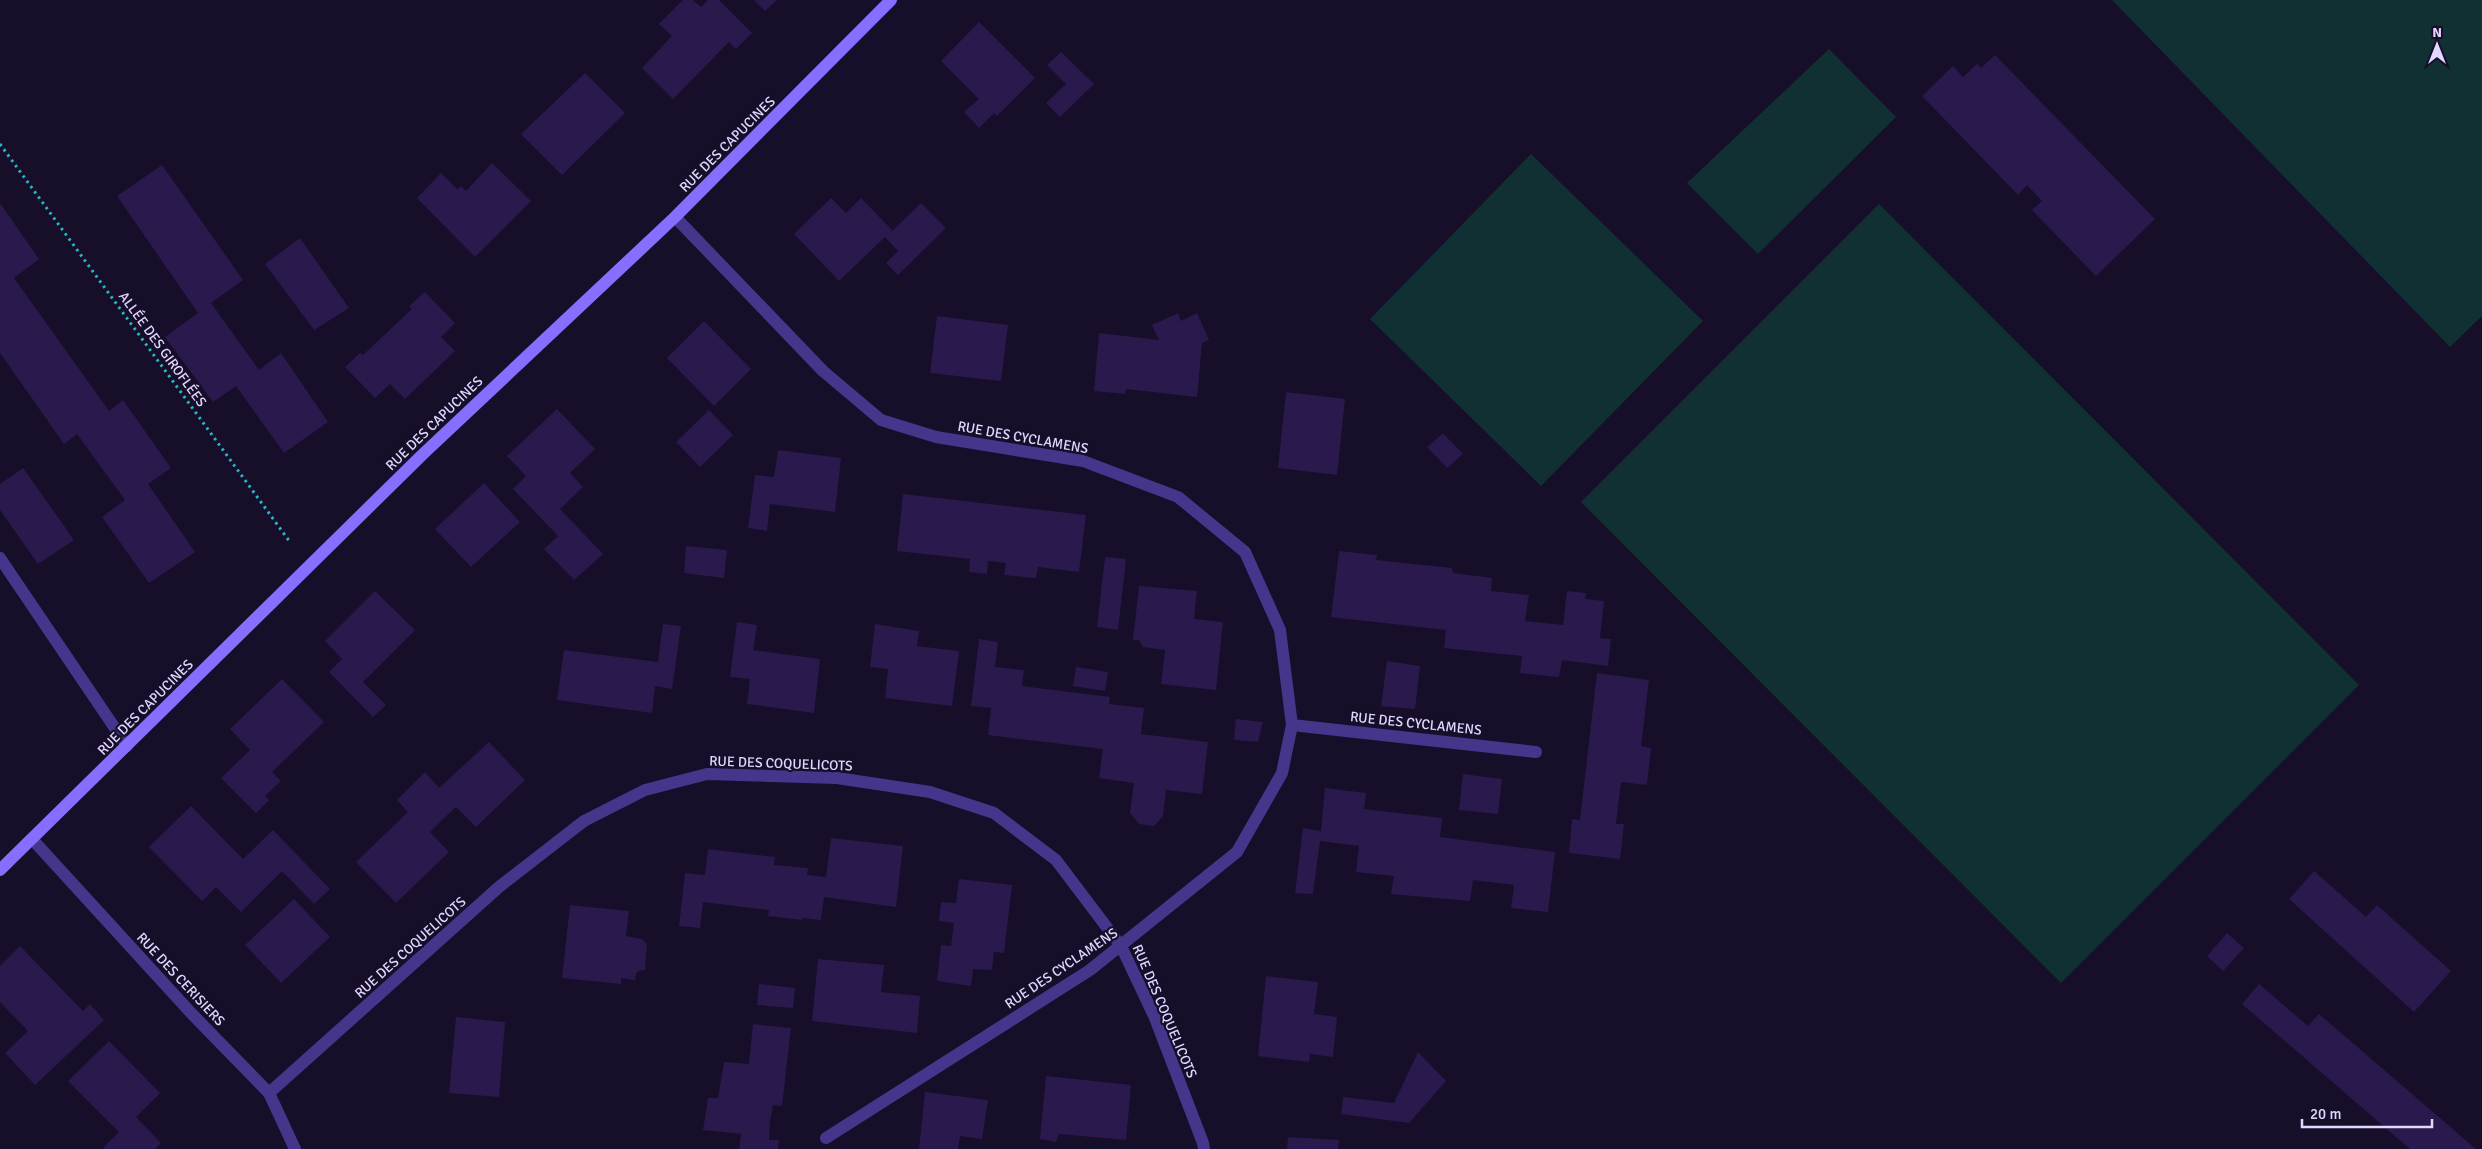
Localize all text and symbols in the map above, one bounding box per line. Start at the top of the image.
north arrow [2412,20,2462,70]
text: N [2432,24,2442,41]
street label: RUE DES CAPUCINES [676,93,779,196]
street label: ALLÉE DES GIROFLÉES [115,288,210,410]
street label: RUE DES CAPUCINES [382,372,487,474]
street label: RUE DES CYCLAMENS [956,418,1090,457]
street label: RUE DES CAPUCINES [94,656,197,759]
street label: RUE DES CYCLAMENS [1349,708,1483,739]
street label: RUE DES COQUELICOTS [709,753,853,775]
street label: RUE DES COQUELICOTS [351,893,470,1002]
street label: RUE DES CYCLAMENS [1002,924,1121,1012]
street label: RUE DES CERISIERS [133,929,228,1030]
street label: RUE DES COQUELICOTS [1129,942,1200,1081]
scale bar [2302,1096,2432,1128]
text: 20 m [2310,1105,2341,1123]

